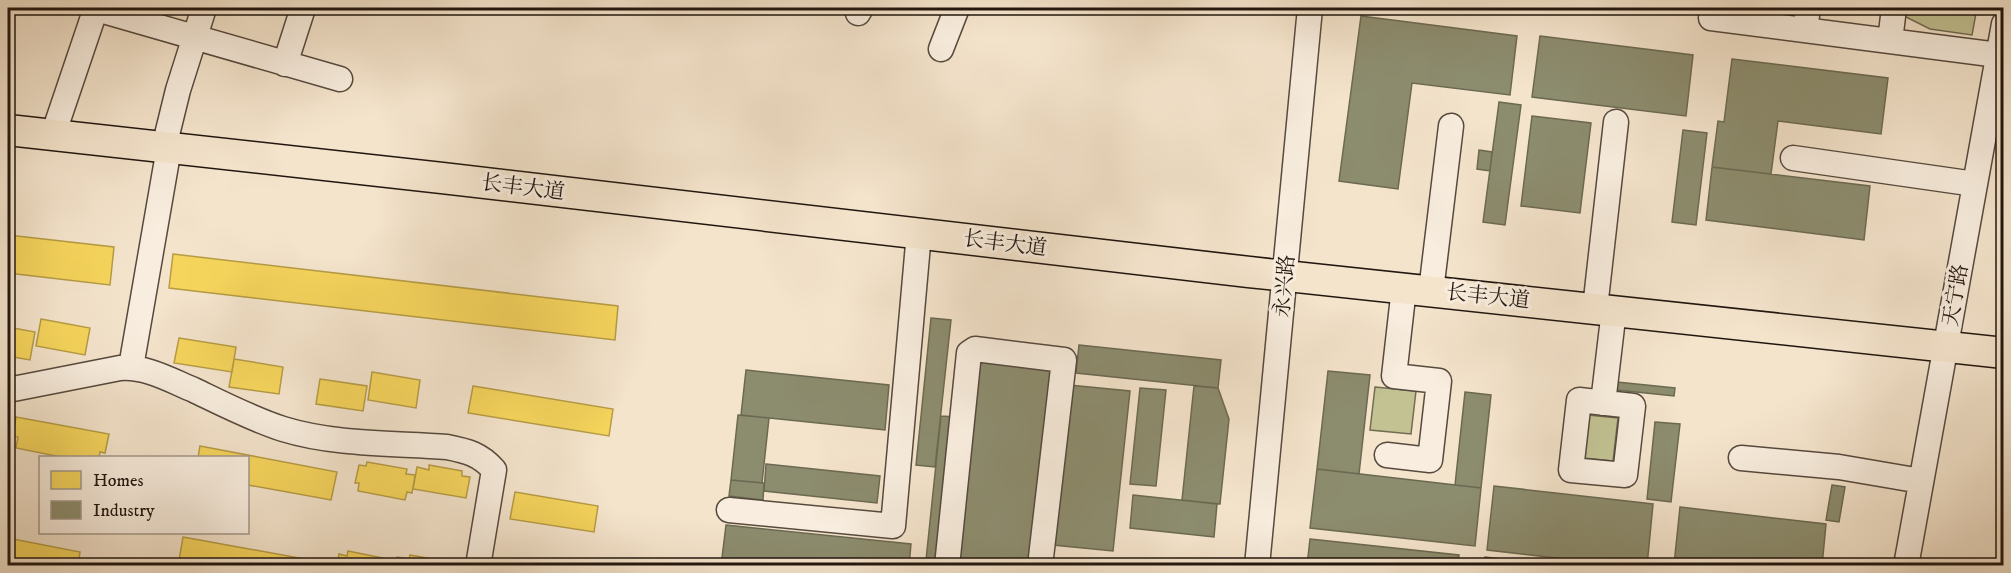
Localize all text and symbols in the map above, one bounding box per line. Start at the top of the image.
street label: 长丰大道 [480,170,566,206]
street label: 长丰大道 [962,226,1048,262]
street label: 永兴路 [1269,254,1301,319]
street label: 天宁路 [1938,262,1974,328]
street label: 长丰大道 [1445,280,1531,314]
legend [39,456,249,534]
text: Homes [93,470,144,492]
text: Industry [93,500,155,522]

